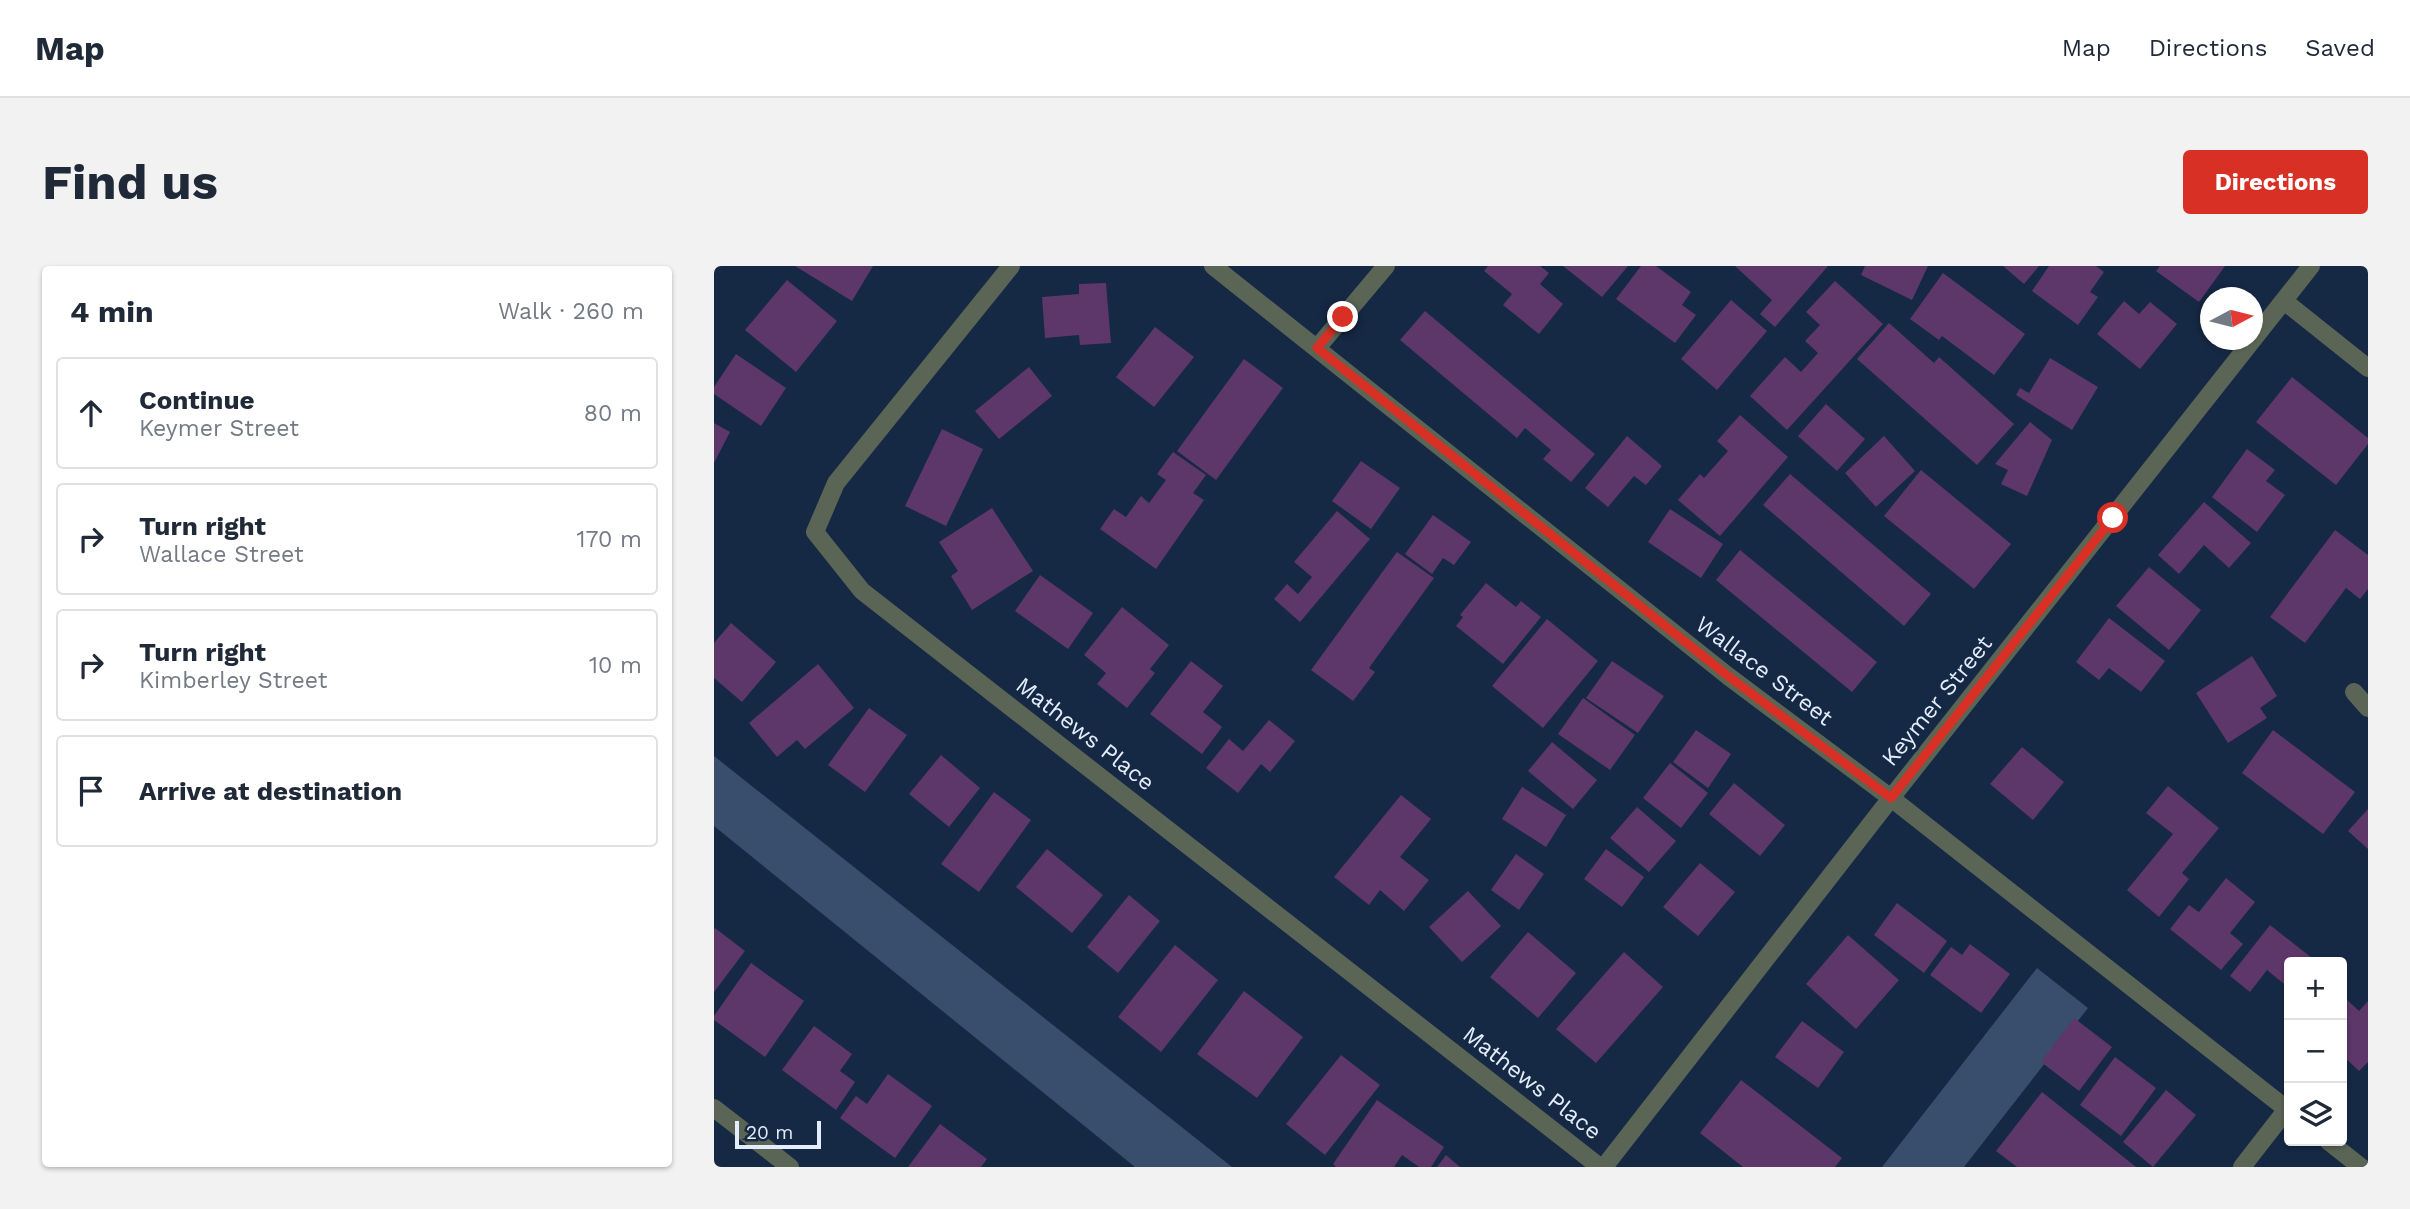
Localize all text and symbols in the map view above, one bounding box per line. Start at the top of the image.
text: Map [35,29,105,68]
text: Map [2062,34,2111,62]
text: Directions [2149,34,2267,62]
text: Saved [2305,34,2375,62]
button: Directions [2183,150,2368,214]
text: Find us [42,153,218,211]
north arrow [2200,287,2263,350]
text: 4 min [70,294,154,329]
text: Walk · 260 m [498,298,644,325]
route end [1327,301,1358,332]
text: Continue [139,385,255,415]
icon: ahead [72,394,110,432]
text: 80 m [584,400,642,427]
text: Keymer Street [139,415,299,442]
route start [2097,502,2128,533]
text: Turn right [139,511,266,541]
icon: right [72,520,110,558]
text: 170 m [577,526,642,553]
text: Wallace Street [139,541,304,568]
street label: Wallace Street [1690,611,1838,732]
street label: Keymer Street [1876,630,1998,772]
text: Turn right [139,637,266,667]
icon: right [72,646,110,684]
text: 10 m [589,652,642,679]
text: Kimberley Street [139,667,327,694]
street label: Mathews Place [1010,672,1160,796]
icon: arrive [72,772,110,810]
text: Arrive at destination [139,776,402,806]
map controls [2284,957,2347,1146]
button: + [2284,957,2347,1020]
button: − [2284,1020,2347,1083]
street label: Mathews Place [1457,1021,1607,1145]
button: layers [2284,1083,2347,1146]
scale bar [735,1118,821,1150]
text: 20 m [746,1121,793,1144]

